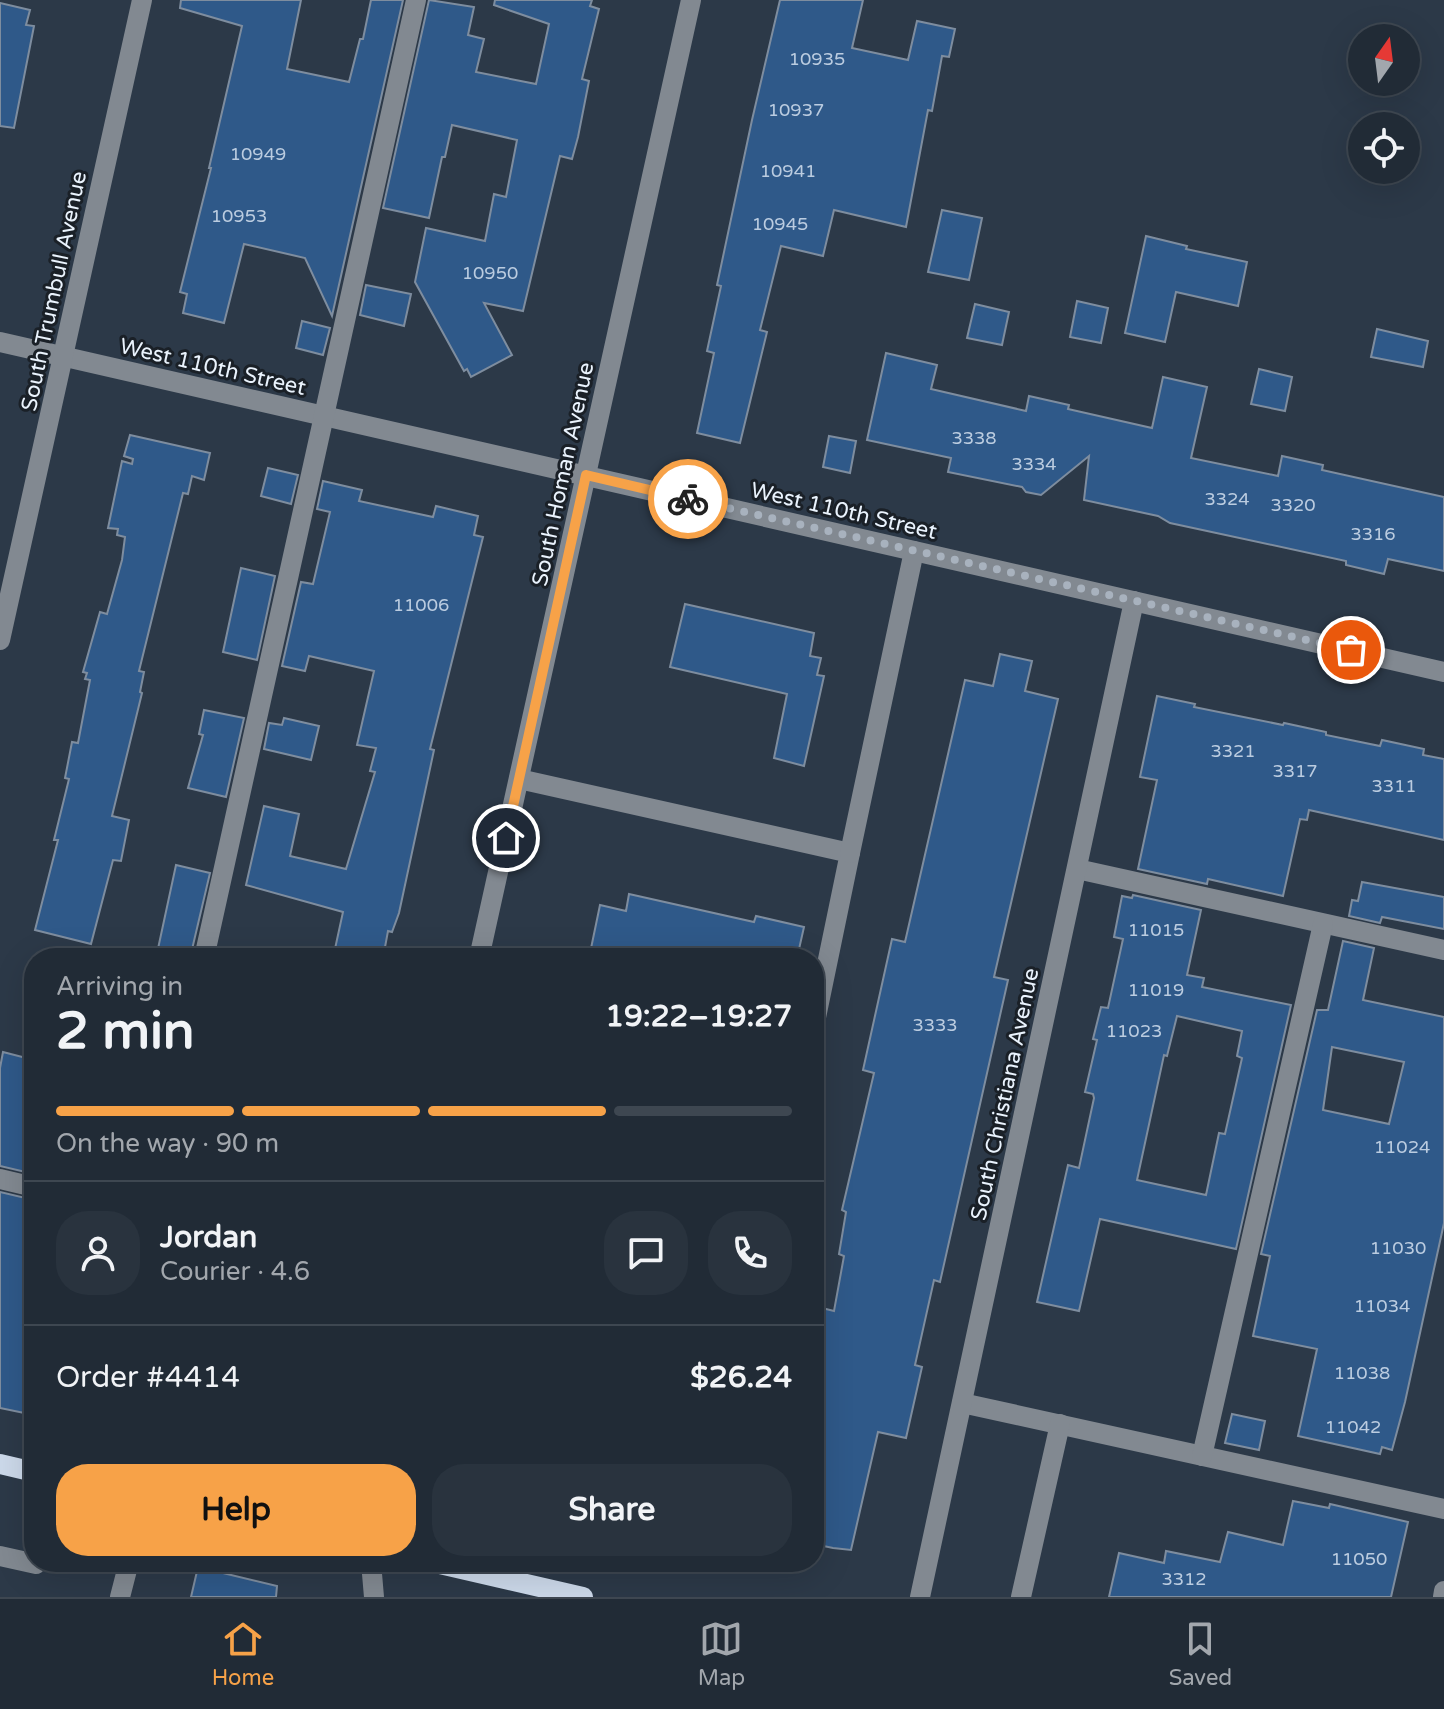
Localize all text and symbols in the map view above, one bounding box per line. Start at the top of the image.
north arrow [1348,24,1420,96]
map controls [1348,24,1420,184]
house number: 10935 [789,48,845,70]
house number: 10937 [768,99,824,121]
button: locate [1348,112,1420,184]
house number: 10949 [230,143,286,165]
house number: 10941 [760,160,816,182]
street label: South Trumbull Avenue [16,169,92,414]
house number: 10953 [211,205,267,227]
house number: 10945 [752,213,808,235]
house number: 10950 [462,262,518,284]
street label: West 110th Street [117,333,308,401]
street label: South Homan Avenue [527,360,599,588]
house number: 3338 [951,427,997,449]
house number: 3334 [1011,453,1057,475]
courier [648,459,728,539]
icon: bike [666,477,710,521]
street label: West 110th Street [748,477,939,545]
house number: 3324 [1204,488,1250,510]
house number: 3320 [1270,494,1316,516]
house number: 3316 [1350,523,1396,545]
house number: 11006 [393,594,449,616]
pin [1317,616,1385,684]
icon: bag [1329,628,1373,672]
house number: 3321 [1210,740,1256,762]
house number: 3317 [1272,760,1318,782]
house number: 3311 [1371,775,1417,797]
pin [472,804,540,872]
icon: home [484,816,528,860]
house number: 11015 [1128,919,1184,941]
street label: South Christiana Avenue [966,966,1044,1223]
text: Arriving in [56,971,183,1002]
house number: 11019 [1128,979,1184,1001]
text: 19:22–19:27 [605,998,792,1035]
text: 2 min [56,1000,195,1063]
house number: 3333 [912,1014,958,1036]
house number: 11023 [1106,1020,1162,1042]
text: On the way · 90 m [56,1128,279,1159]
house number: 11024 [1374,1136,1430,1158]
button: person [56,1211,140,1295]
button: chat [604,1211,688,1295]
button: phone [708,1211,792,1295]
text: Jordan [160,1219,257,1256]
house number: 11030 [1370,1237,1426,1259]
text: Courier · 4.6 [160,1256,310,1287]
house number: 11034 [1354,1295,1410,1317]
text: Order #4414 [56,1359,240,1396]
text: $26.24 [690,1359,792,1396]
house number: 11038 [1334,1362,1390,1384]
house number: 11042 [1325,1416,1381,1438]
button: Help [56,1464,416,1556]
button: Share [432,1464,792,1556]
house number: 11050 [1331,1548,1387,1570]
house number: 3312 [1161,1568,1207,1590]
tab: Home [212,1617,274,1691]
tab: Map [698,1617,745,1691]
tab: Saved [1169,1617,1232,1691]

